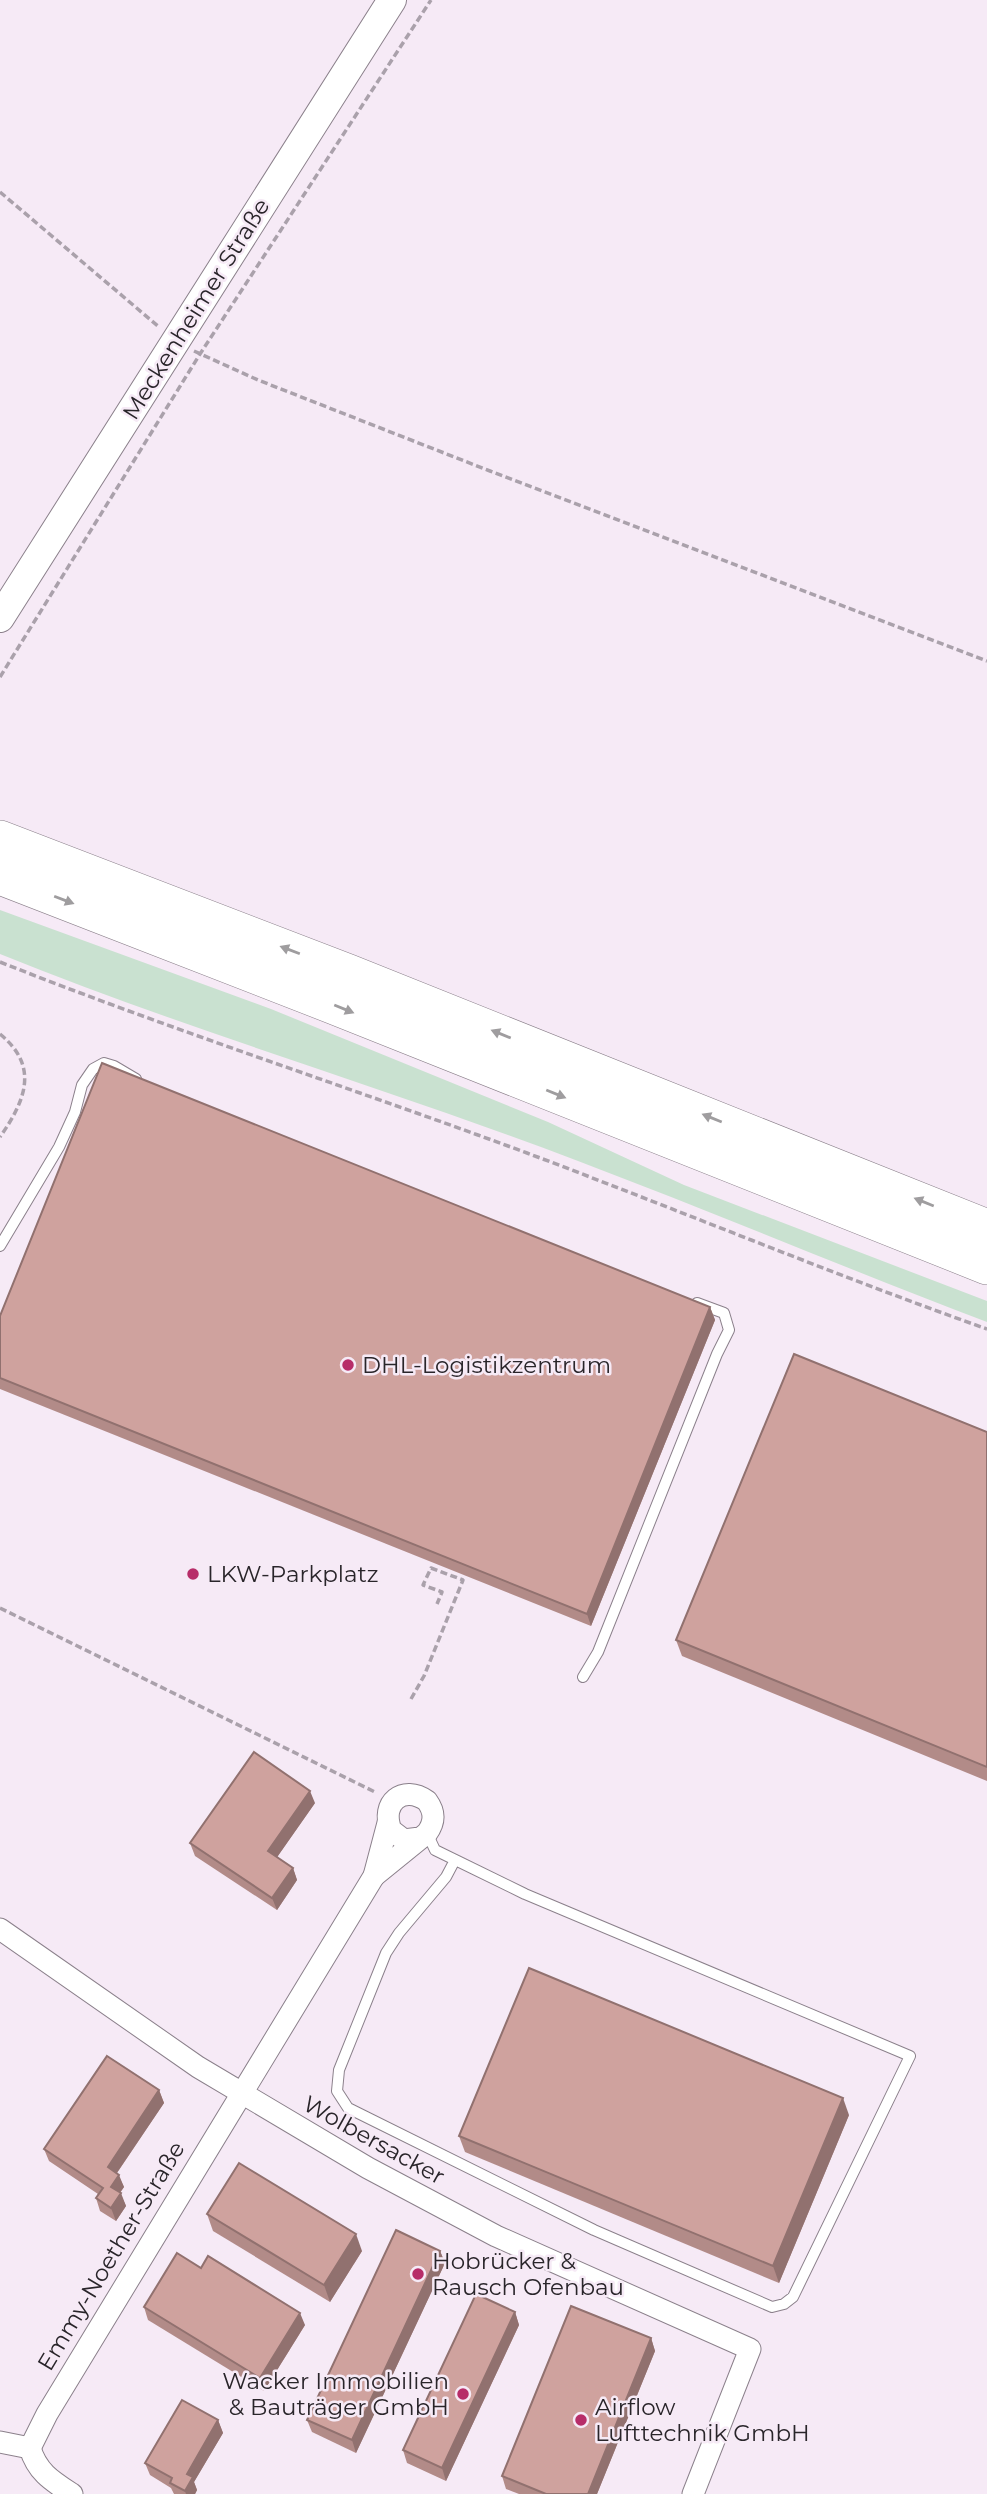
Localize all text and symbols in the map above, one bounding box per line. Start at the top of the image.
street label: Meckenheimer Straße [117,193,275,425]
one-way arrow [53,895,74,906]
one-way arrow [279,944,300,955]
one-way arrow [334,1004,355,1015]
one-way arrow [490,1028,511,1039]
one-way arrow [545,1088,566,1099]
one-way arrow [702,1113,723,1124]
one-way arrow [913,1197,934,1208]
place label: DHL-Logistikzentrum [362,1351,611,1379]
marker: DHL-Logistikzentrum [340,1357,356,1373]
place label: LKW-Parkplatz [207,1560,379,1588]
marker: LKW-Parkplatz [185,1566,201,1582]
street label: Wolbersacker [298,2090,450,2190]
street label: Emmy-Noether-Straße [31,2136,191,2376]
place label: Hobrücker & Rausch Ofenbau [432,2247,624,2301]
marker: Hobrücker & Rausch Ofenbau [410,2266,426,2282]
place label: Wacker Immobilien & Bauträger GmbH [222,2367,449,2421]
marker: Wacker Immobilien & Bauträger GmbH [455,2386,471,2402]
place label: Airflow Lufttechnik GmbH [595,2393,810,2447]
marker: Airflow Lufttechnik GmbH [573,2412,589,2428]

